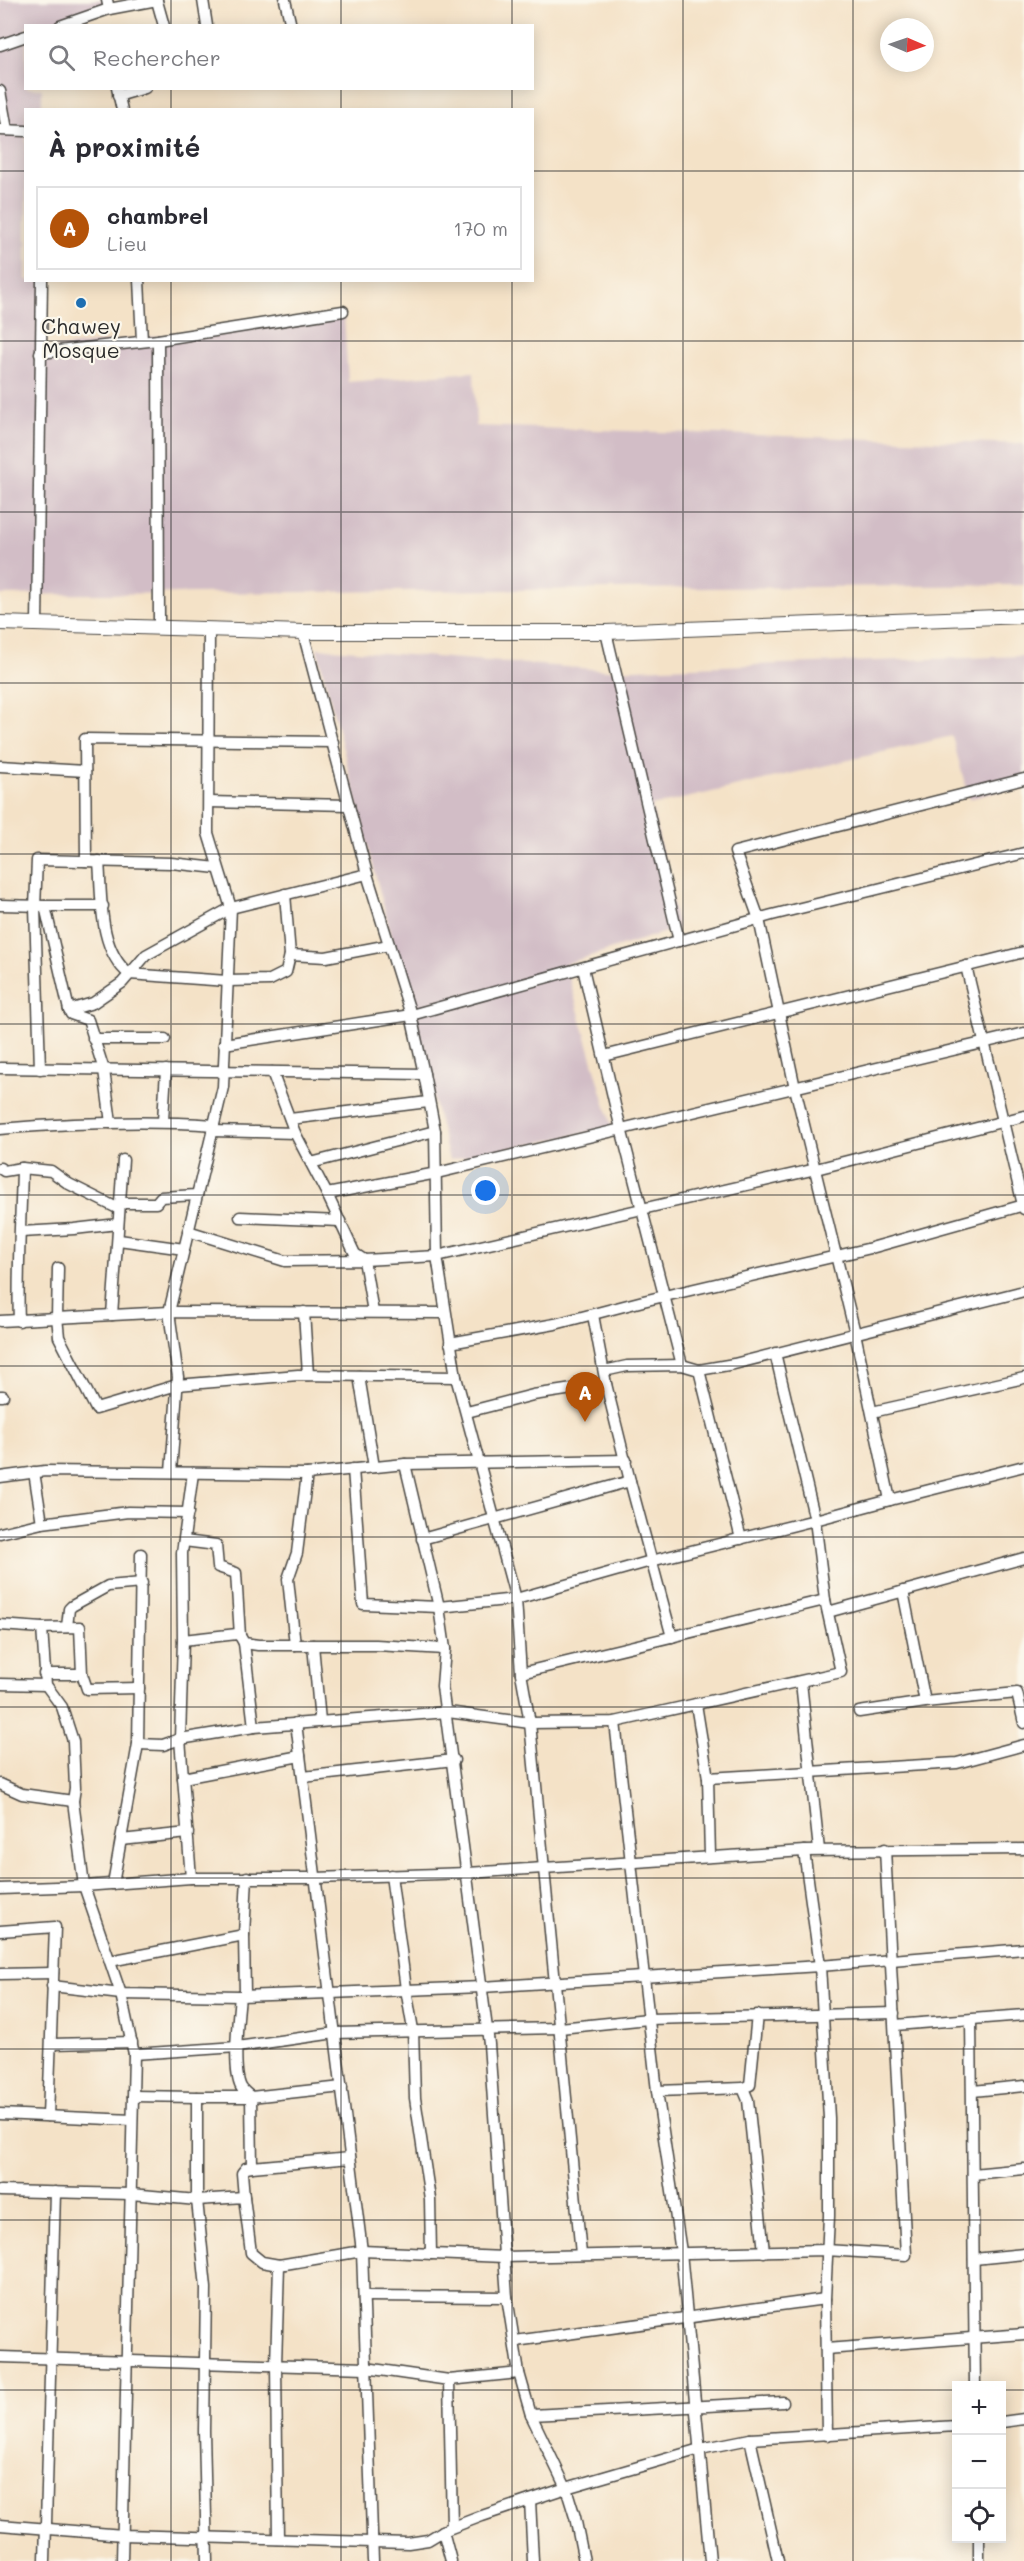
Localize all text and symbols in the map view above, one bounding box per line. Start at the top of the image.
north arrow [880,18,934,72]
search box [24,24,534,90]
icon: search [45,41,78,74]
text: Rechercher [93,43,221,72]
text: À proximité [48,130,200,164]
text: chambrel [107,201,208,230]
text: A [63,215,76,241]
text: 170 m [453,215,508,241]
text: Lieu [107,230,147,256]
marker: Chawey Mosque [74,296,88,310]
place label: Chawey Mosque [41,312,121,363]
your location [471,1176,500,1205]
pin: A [566,1372,604,1422]
map controls [952,2381,1006,2543]
button: + [952,2381,1006,2435]
button: − [952,2435,1006,2489]
button: locate [952,2489,1006,2543]

